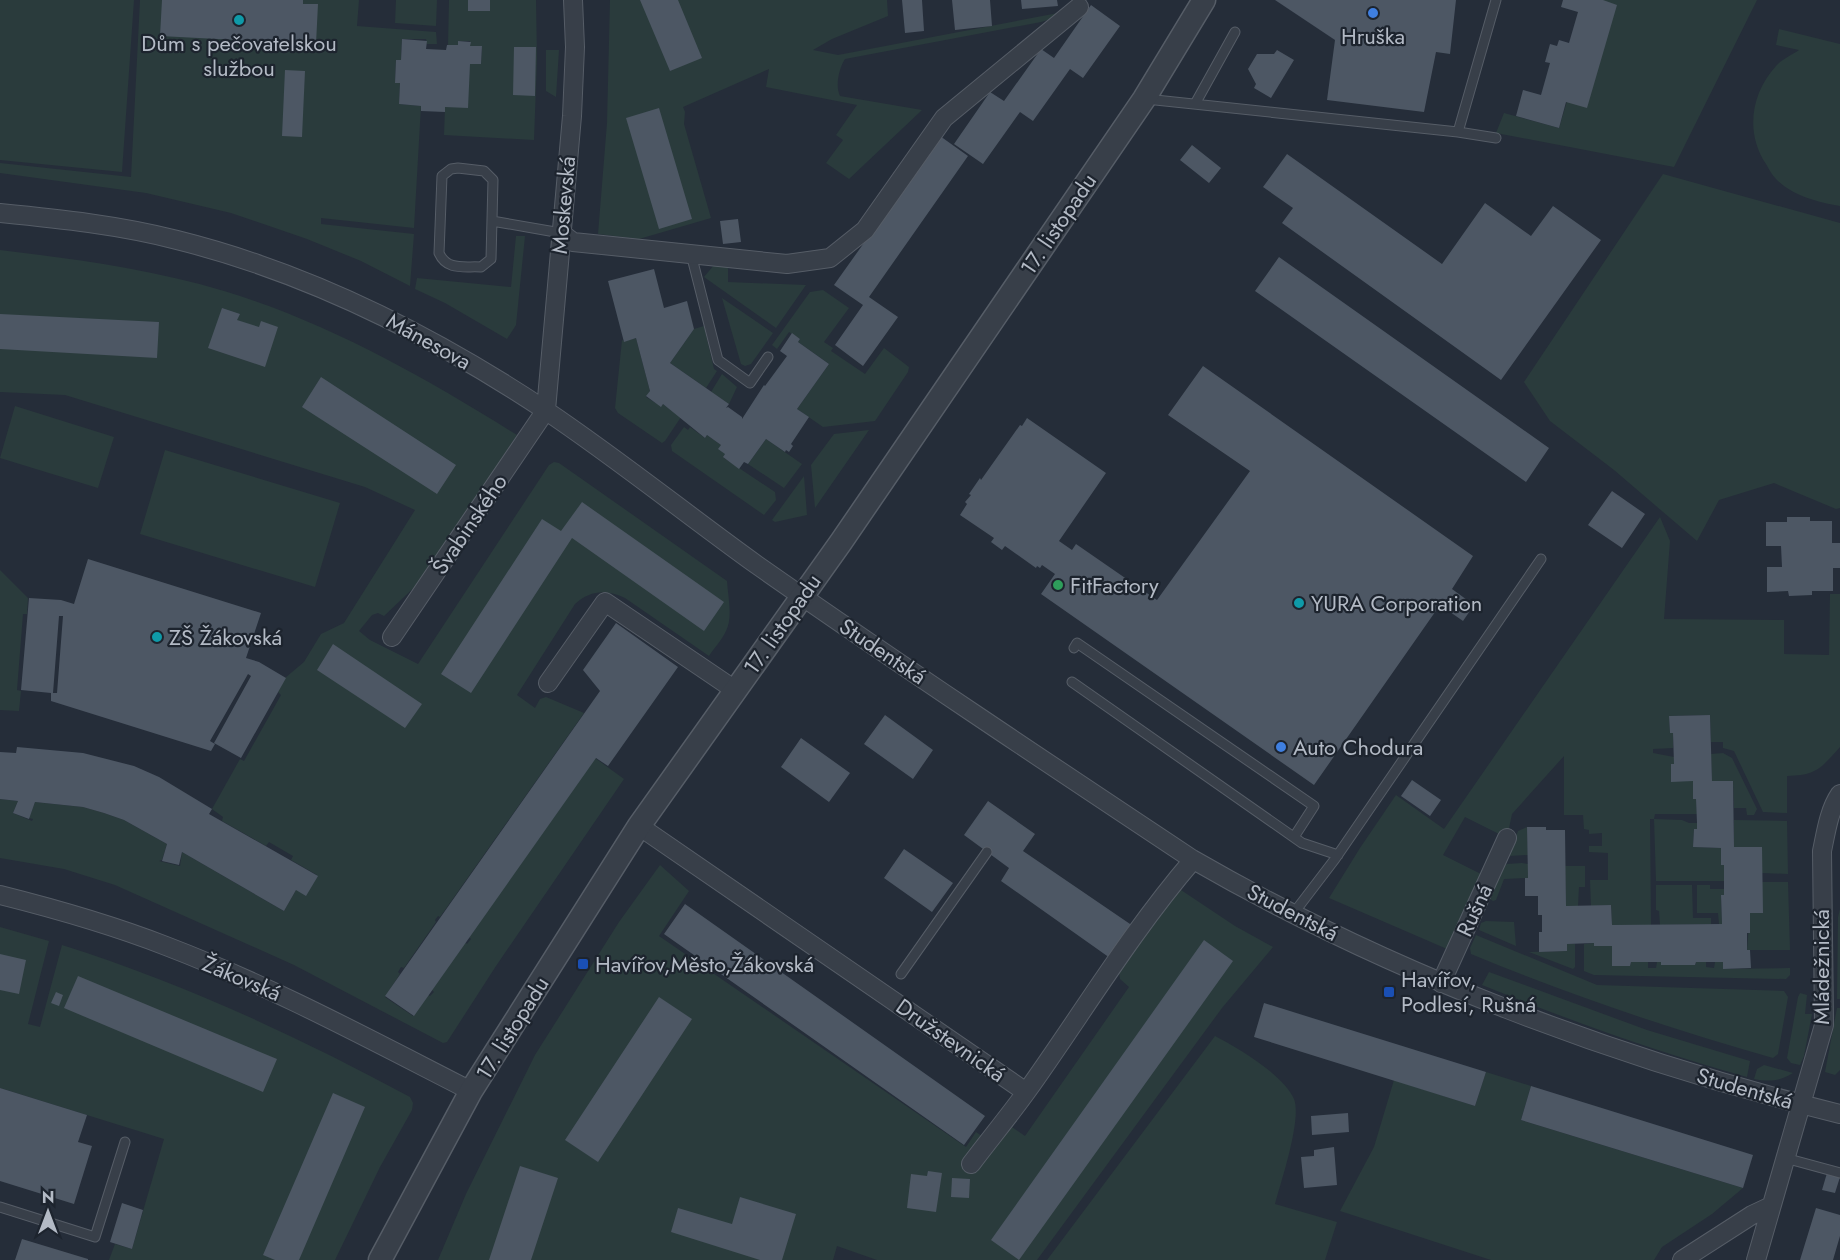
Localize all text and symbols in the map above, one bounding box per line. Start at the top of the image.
marker: Hruška [1366,6,1380,20]
marker: Dům s pečovatelskou službou [232,13,246,27]
place label: Hruška [1341,20,1405,52]
place label: Dům s pečovatelskou službou [141,27,337,84]
street label: Moskevská [543,155,583,255]
street label: 17. listopadu [1012,167,1104,281]
street label: Mánesova [381,305,477,377]
street label: Švabinského [424,467,514,581]
street label: 17. listopadu [735,567,829,681]
place label: FitFactory [1070,569,1159,601]
marker: FitFactory [1051,578,1065,592]
place label: YURA Corporation [1311,587,1482,619]
marker: YURA Corporation [1292,596,1306,610]
street label: Studentská [833,610,933,692]
place label: ZŠ Žákovská [169,621,282,653]
marker: ZŠ Žákovská [150,630,164,644]
place label: Auto Chodura [1293,731,1423,763]
marker: Auto Chodura [1274,740,1288,754]
street label: Studentská [1242,875,1344,949]
street label: Rušná [1448,878,1500,942]
street label: Mládežnická [1805,909,1837,1025]
street label: Žákovská [198,947,286,1009]
place label: Havířov,Město,Žákovská [595,948,814,980]
marker: Havířov,Město,Žákovská [576,957,590,971]
place label: Havířov, Podlesí, Rušná [1401,963,1536,1020]
street label: 17. listopadu [468,970,556,1086]
marker: Havířov, Podlesí, Rušná [1382,985,1396,999]
street label: Družstevnická [890,990,1012,1090]
street label: Studentská [1693,1059,1797,1117]
north arrow [18,1182,78,1242]
text: N [42,1186,54,1209]

